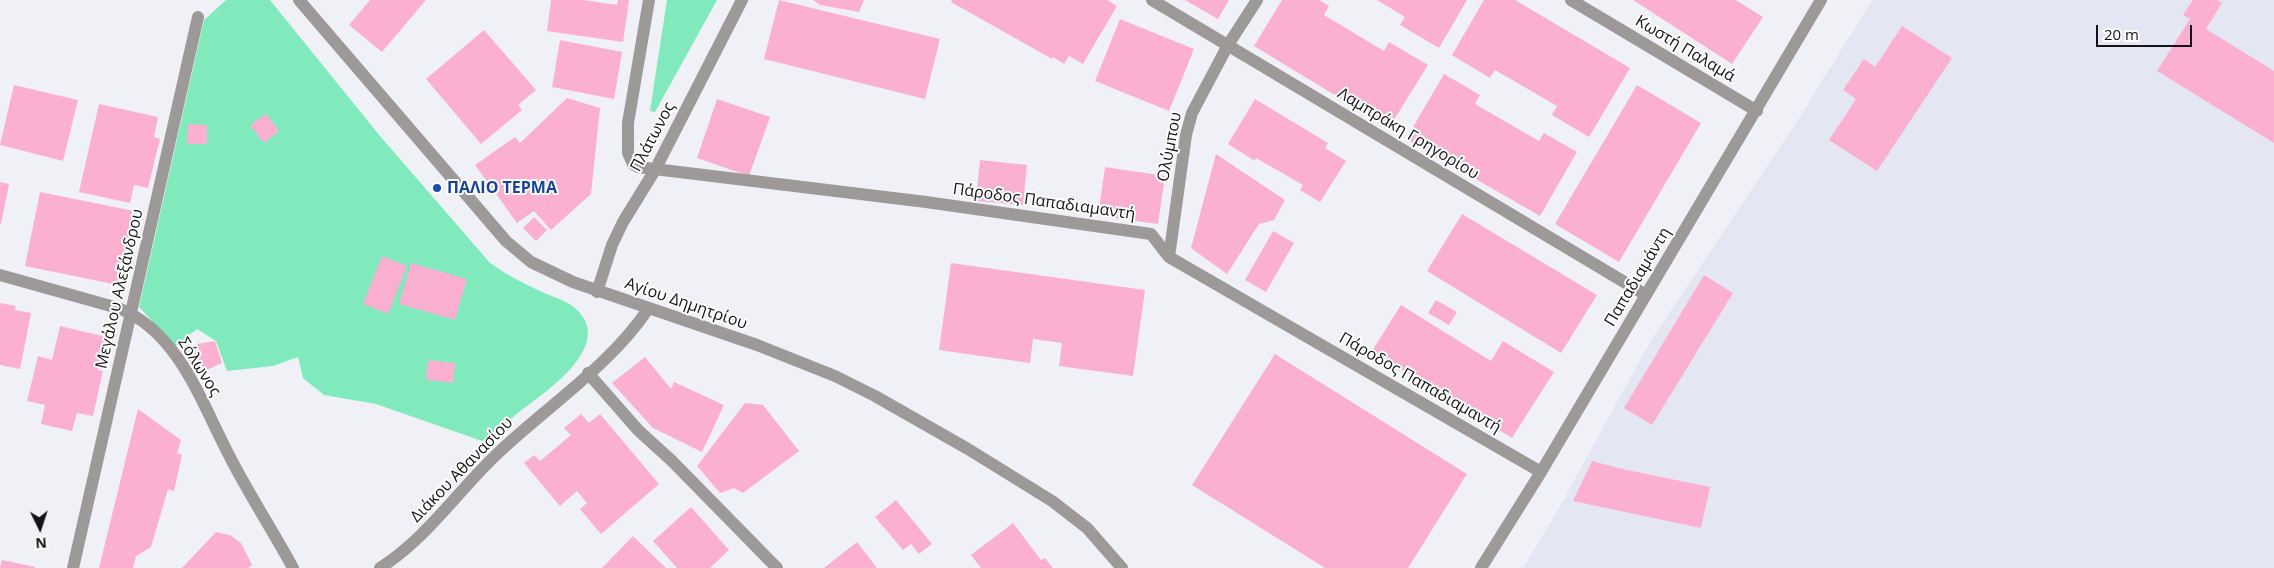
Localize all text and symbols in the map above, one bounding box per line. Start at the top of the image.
street label: Κωστή Παλαμά [1632,12,1738,86]
scale bar [2099,15,2195,47]
text: 20 m [2104,24,2139,44]
street label: Λαμπράκη Γρηγορίου [1334,84,1482,184]
street label: Πλάτωνος [627,99,679,175]
street label: Ολύμπου [1154,111,1186,183]
place label: ΠΑΛΙΟ ΤΕΡΜΑ [447,178,557,198]
street label: Πάροδος Παπαδιαμαντή [952,180,1136,224]
marker: ΠΑΛΙΟ ΤΕΡΜΑ [431,182,443,194]
street label: Μεγάλου Αλεξάνδρου [92,207,148,371]
street label: Παπαδιαμάντη [1601,224,1675,330]
street label: Αγίου Δημητρίου [622,274,750,334]
street label: Πάροδος Παπαδιαμαντή [1336,329,1504,437]
street label: Σόλωνος [173,334,225,400]
street label: Διάκου Αθανασίου [407,413,517,527]
north arrow [15,503,65,553]
text: N [35,534,47,553]

